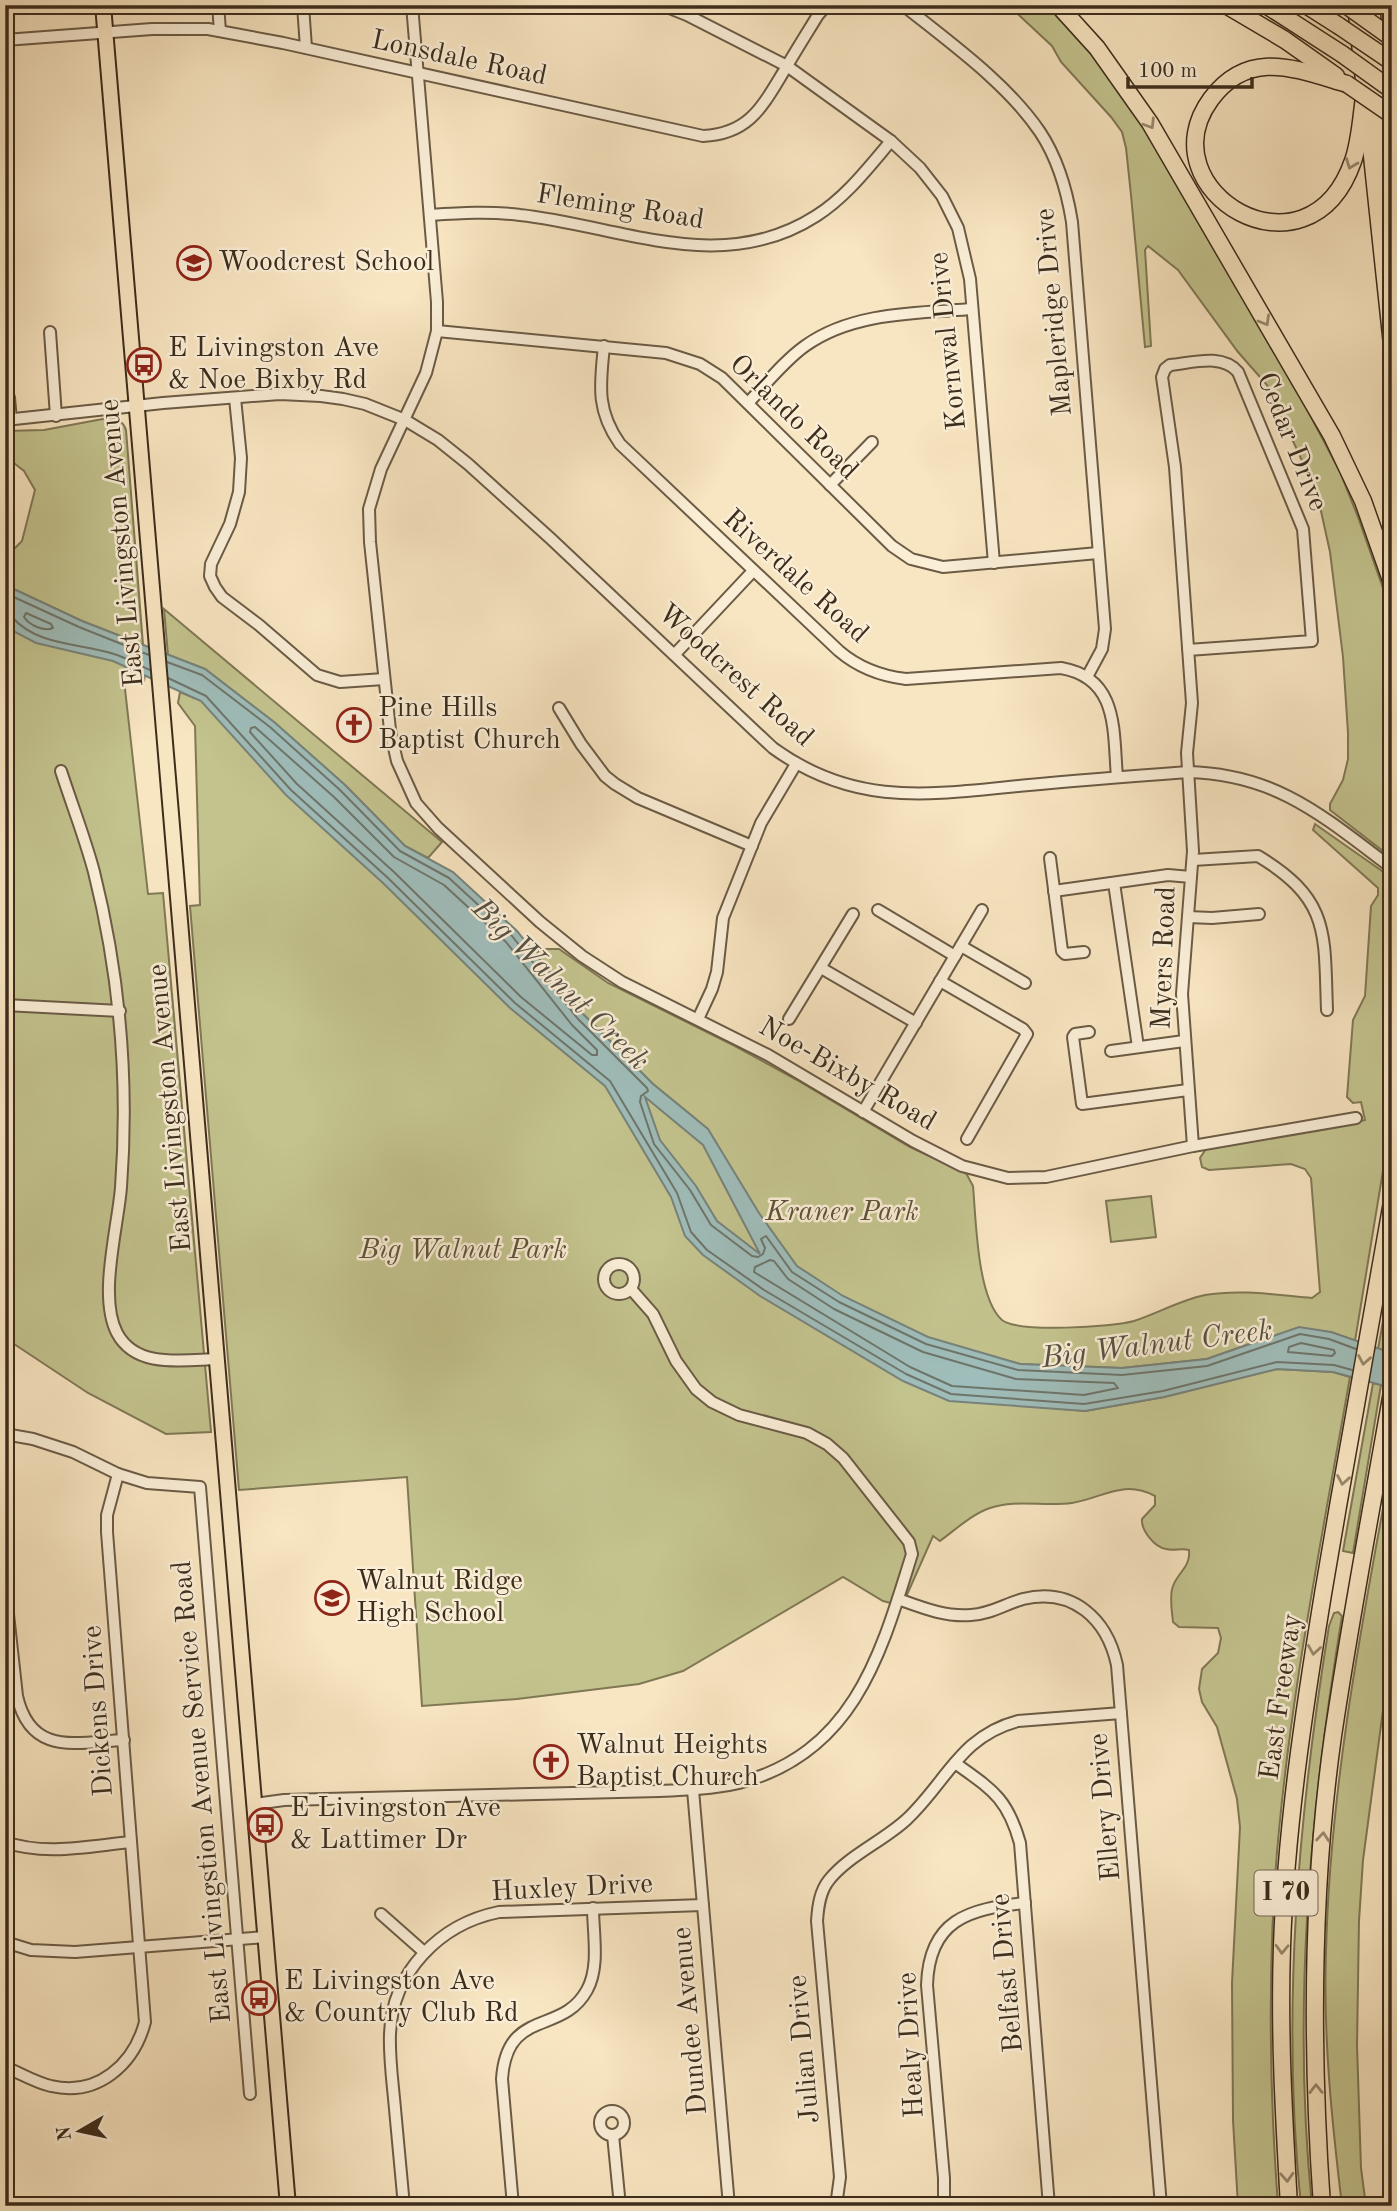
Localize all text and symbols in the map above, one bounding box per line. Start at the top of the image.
street label: Lonsdale Road [369,27,549,91]
scale bar [1128,46,1252,90]
text: 100 m [1138,61,1197,82]
one-way arrow [1142,116,1155,129]
one-way arrow [1345,158,1359,170]
street label: Fleming Road [534,181,706,235]
street label: Mapleridge Drive [1032,207,1078,417]
school or university icon: Woodcrest School [175,244,213,282]
place label: Woodcrest School [218,249,434,277]
street label: Kornwal Drive [926,251,972,431]
one-way arrow [1257,313,1270,326]
place label: E Livingston Ave & Noe Bixby Rd [168,335,379,395]
bus stop icon: E Livingston Ave & Noe Bixby Rd [125,346,163,384]
street label: Orlando Road [723,350,863,486]
street label: Cedar Drive [1251,369,1331,515]
street label: East Livingston Avenue [96,398,150,688]
street label: Riverdale Road [717,505,873,649]
street label: Woodcrest Road [652,599,818,753]
place label: Pine Hills Baptist Church [378,695,561,755]
church icon: Pine Hills Baptist Church [335,706,373,744]
street label: Myers Road [1149,886,1181,1030]
water label: Big Walnut Creek [465,893,654,1077]
street label: East Livingston Avenue [144,963,198,1253]
street label: Noe-Bixby Road [754,1013,940,1137]
park label: Kraner Park [764,1199,919,1227]
park label: Big Walnut Park [358,1237,567,1265]
water label: Big Walnut Creek [1039,1316,1274,1374]
one-way arrow [1357,1354,1372,1366]
one-way arrow [1336,1474,1351,1486]
street label: East Livingstion Avenue Service Road [169,1559,237,2025]
place label: Walnut Ridge High School [356,1568,523,1628]
school or university icon: Walnut Ridge High School [313,1579,351,1617]
street label: East Freeway [1256,1612,1308,1782]
street label: Dickens Drive [79,1625,119,1797]
one-way arrow [1307,1644,1322,1656]
place label: Walnut Heights Baptist Church [576,1732,768,1792]
street label: Ellery Drive [1086,1732,1126,1882]
church icon: Walnut Heights Baptist Church [532,1743,570,1781]
place label: E Livingston Ave & Lattimer Dr [290,1795,501,1855]
bus stop icon: E Livingston Ave & Lattimer Dr [246,1806,284,1844]
one-way arrow [1315,1831,1330,1842]
road number: I 70 [1254,1870,1318,1916]
street label: Huxley Drive [490,1871,654,1907]
street label: Belfast Drive [987,1892,1029,2054]
street label: Dundee Avenue [669,1926,713,2116]
one-way arrow [1275,1944,1290,1955]
place label: E Livingston Ave & Country Club Rd [284,1968,519,2028]
street label: Healy Drive [894,1971,930,2119]
street label: Julian Drive [785,1973,825,2125]
bus stop icon: E Livingston Ave & Country Club Rd [240,1979,278,2017]
one-way arrow [1308,2083,1324,2093]
north arrow [46,2096,116,2166]
text: N [55,2124,76,2142]
one-way arrow [1279,2171,1294,2182]

